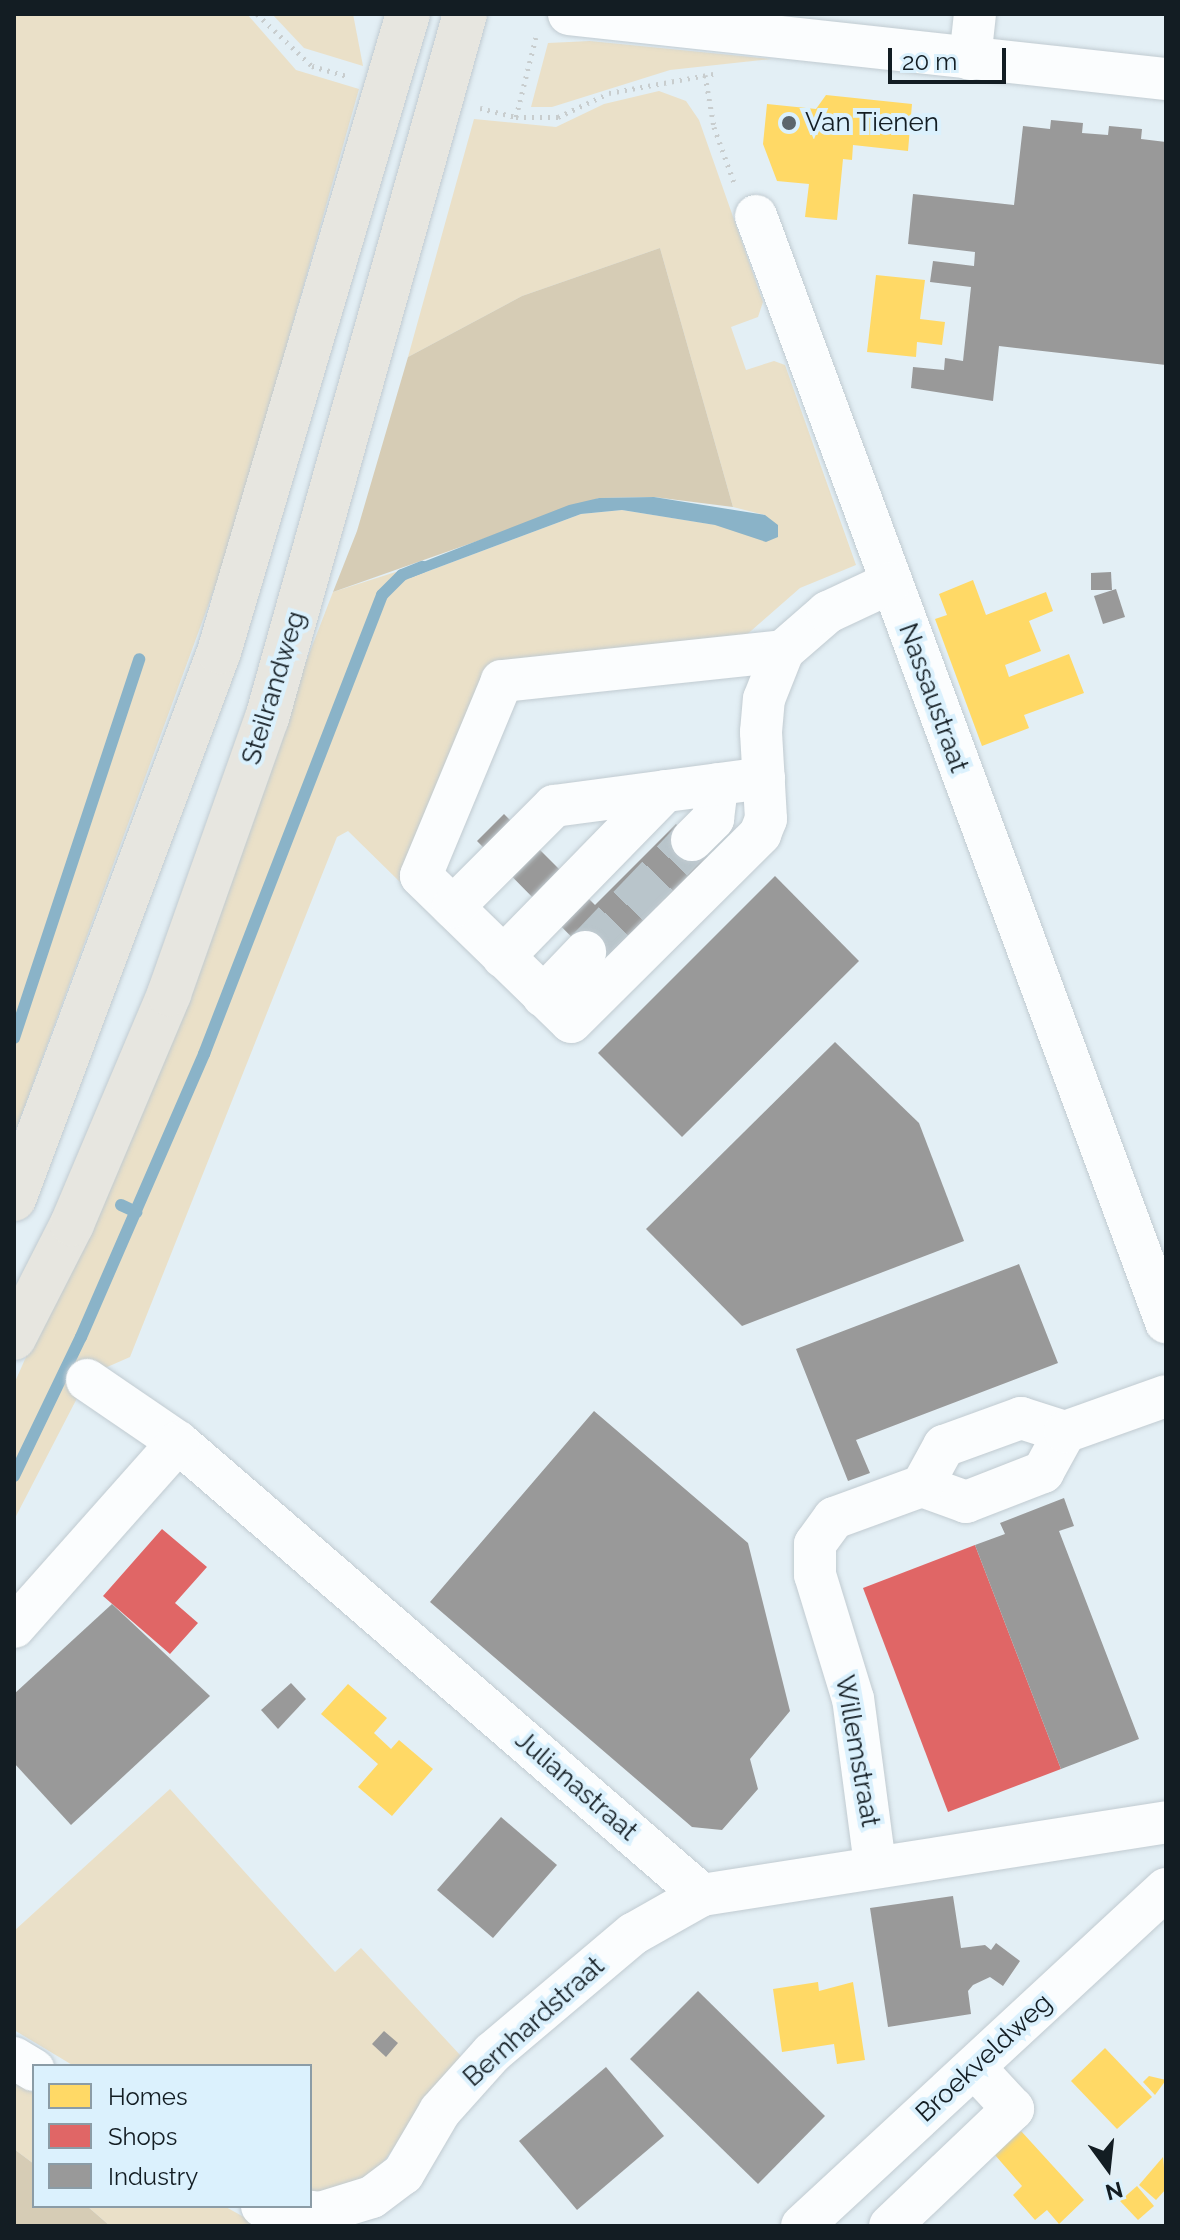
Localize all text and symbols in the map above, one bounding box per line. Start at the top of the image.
scale bar [892,32,1010,82]
text: 20 m [902,47,957,76]
place label: Van Tienen [805,107,940,139]
marker: Van Tienen [780,114,798,132]
street label: Steilrandweg [236,608,312,768]
street label: Nassaustraat [892,619,974,777]
street label: Willemstraat [828,1673,886,1829]
street label: Julianastraat [509,1725,643,1847]
street label: Bernhardstraat [457,1951,611,2093]
street label: Broekveldweg [910,1987,1058,2129]
legend [32,2064,312,2208]
text: Homes [108,2082,188,2111]
text: Shops [108,2122,177,2151]
north arrow [1068,2128,1148,2208]
text: Industry [108,2162,198,2191]
text: N [1103,2176,1126,2206]

